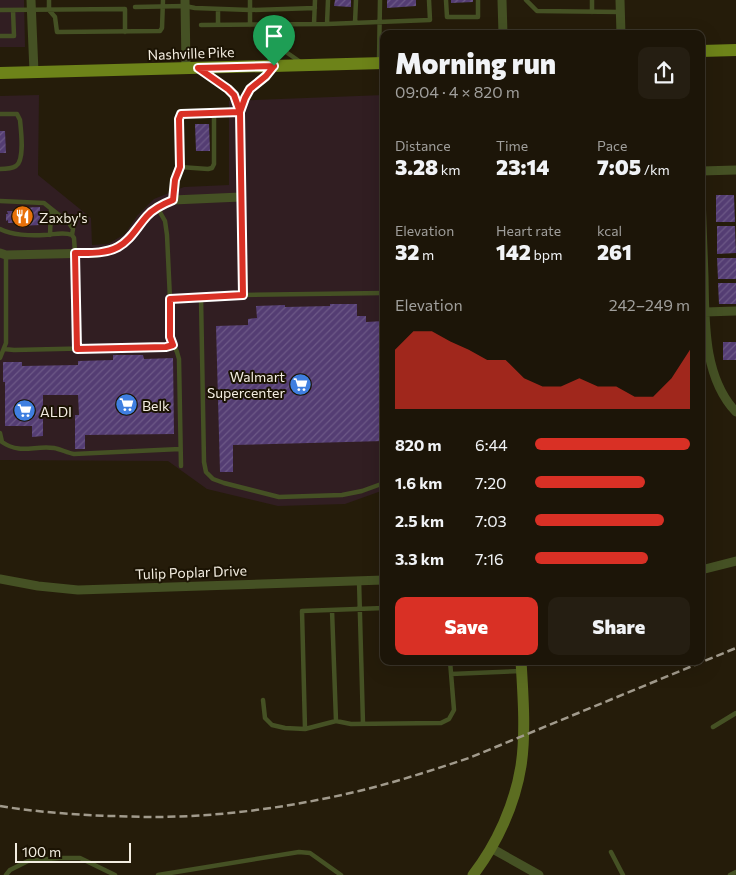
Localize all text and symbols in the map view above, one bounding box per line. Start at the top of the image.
pin [253,15,295,66]
icon: arrive [260,22,288,50]
street label: Nashville Pike [147,43,235,63]
text: Morning run [395,46,556,80]
button: share [638,47,690,99]
text: 09:04 · 4 × 820 m [395,82,520,101]
text: Distance [395,137,451,154]
text: Time [496,137,528,154]
text: Pace [597,137,627,154]
text: 3.28 [395,154,438,179]
text: 23:14 [496,154,549,179]
text: 7:05 [597,154,641,179]
text: km [438,161,461,178]
text: /km [641,161,670,178]
restaurant icon: Zaxby's [11,205,35,229]
place label: Zaxby's [39,209,88,226]
text: Elevation [395,222,454,239]
text: Heart rate [496,222,561,239]
text: kcal [597,222,622,239]
text: 32 [395,239,419,264]
text: 142 [496,239,531,264]
text: 261 [597,239,632,264]
text: m [419,246,434,263]
text: bpm [531,246,562,263]
text: Elevation [395,295,463,314]
text: 242–249 m [609,295,690,314]
place label: Walmart Supercenter [207,368,285,401]
supermarket icon: Walmart Supercenter [289,372,313,396]
supermarket icon: Belk [114,393,138,417]
place label: Belk [142,397,170,414]
supermarket icon: ALDI [12,399,36,423]
place label: ALDI [40,403,72,420]
text: 820 m [395,435,441,454]
text: 6:44 [475,435,508,454]
text: 1.6 km [395,473,442,492]
text: 7:20 [475,473,507,492]
text: 2.5 km [395,511,444,530]
text: 7:03 [475,511,507,530]
text: 3.3 km [395,549,444,568]
text: 7:16 [475,549,504,568]
street label: Tulip Poplar Drive [135,562,247,582]
button: Save [395,597,538,655]
button: Share [548,597,690,655]
scale bar [15,840,131,863]
text: 100 m [22,843,61,860]

